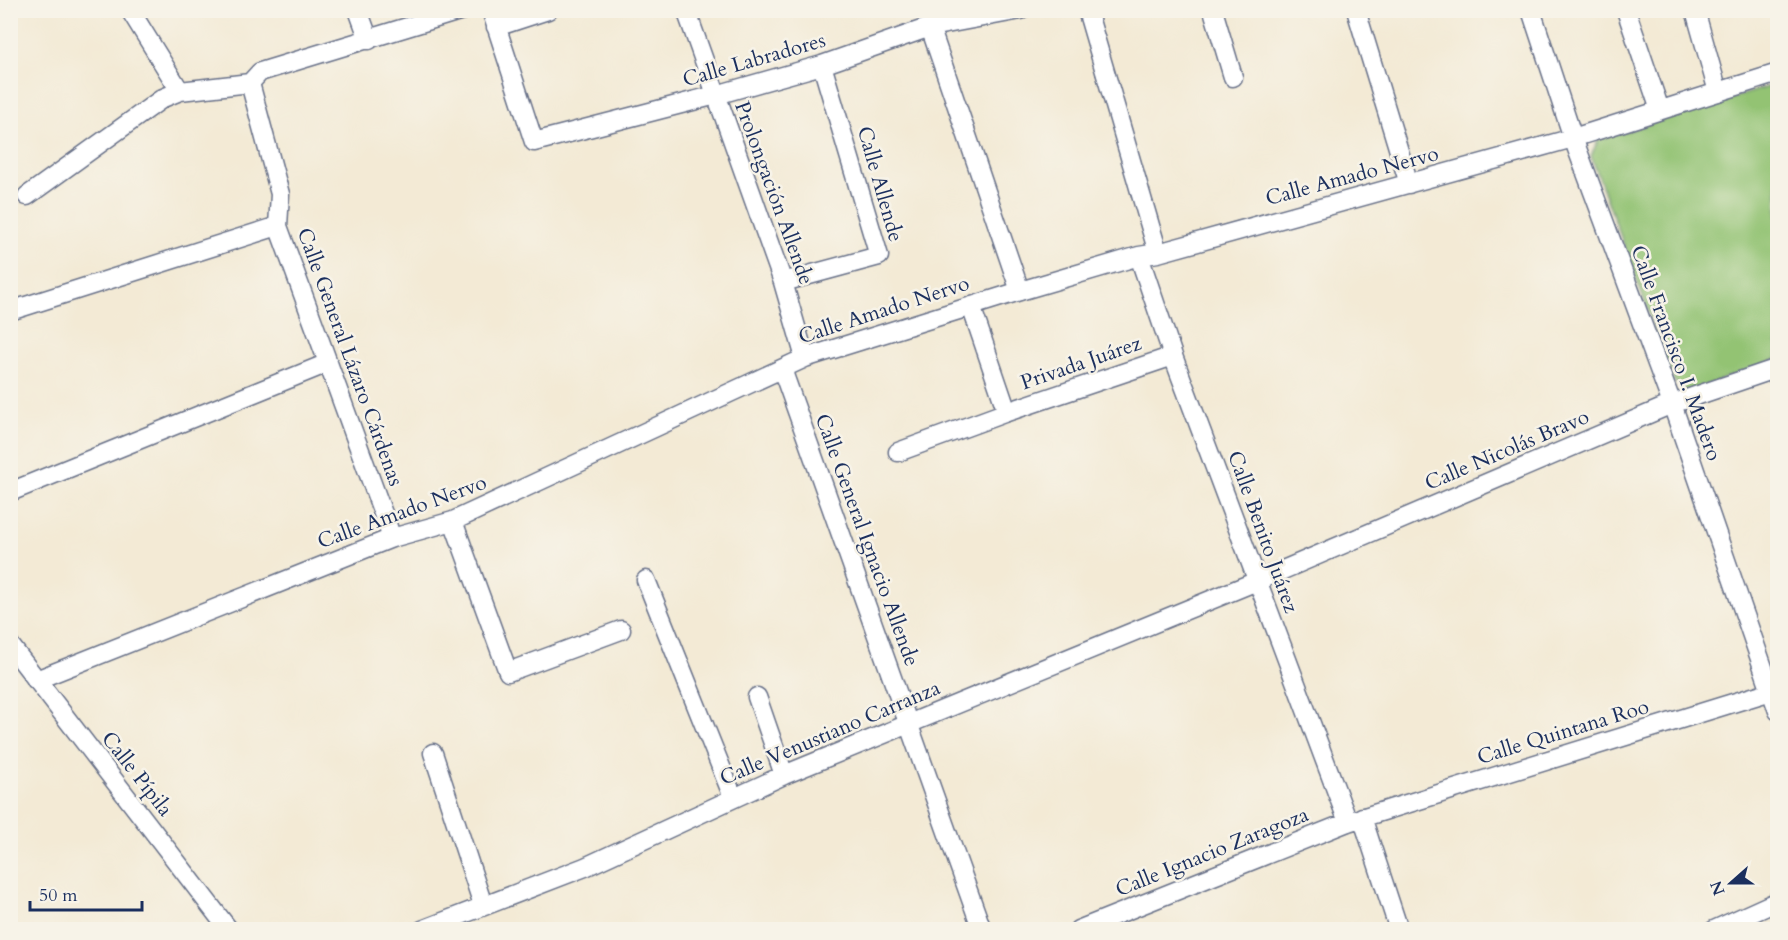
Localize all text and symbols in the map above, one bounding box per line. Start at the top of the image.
street label: Calle Labradores [679,26,829,94]
street label: Prolongación Allende [727,97,821,289]
street label: Calle Allende [850,123,910,245]
street label: Calle Amado Nervo [1262,139,1442,213]
street label: Calle General Lázaro Cárdenas [290,224,410,490]
street label: Calle Francisco I. Madero [1623,241,1729,465]
street label: Calle Amado Nervo [795,269,973,351]
street label: Privada Juárez [1017,329,1146,397]
street label: Calle Nicolás Bravo [1420,402,1594,498]
street label: Calle General Ignacio Allende [808,410,926,670]
street label: Calle Benito Juárez [1220,447,1306,618]
street label: Calle Amado Nervo [313,468,491,556]
street label: Calle Venustiano Carranza [715,673,945,793]
street label: Calle Quintana Roo [1474,692,1652,772]
street label: Calle Pípila [95,725,179,823]
street label: Calle Ignacio Zaragoza [1111,800,1313,904]
north arrow [1701,853,1761,913]
scale bar [30,874,142,912]
text: N [1705,877,1731,898]
text: 50 m [39,883,78,908]

